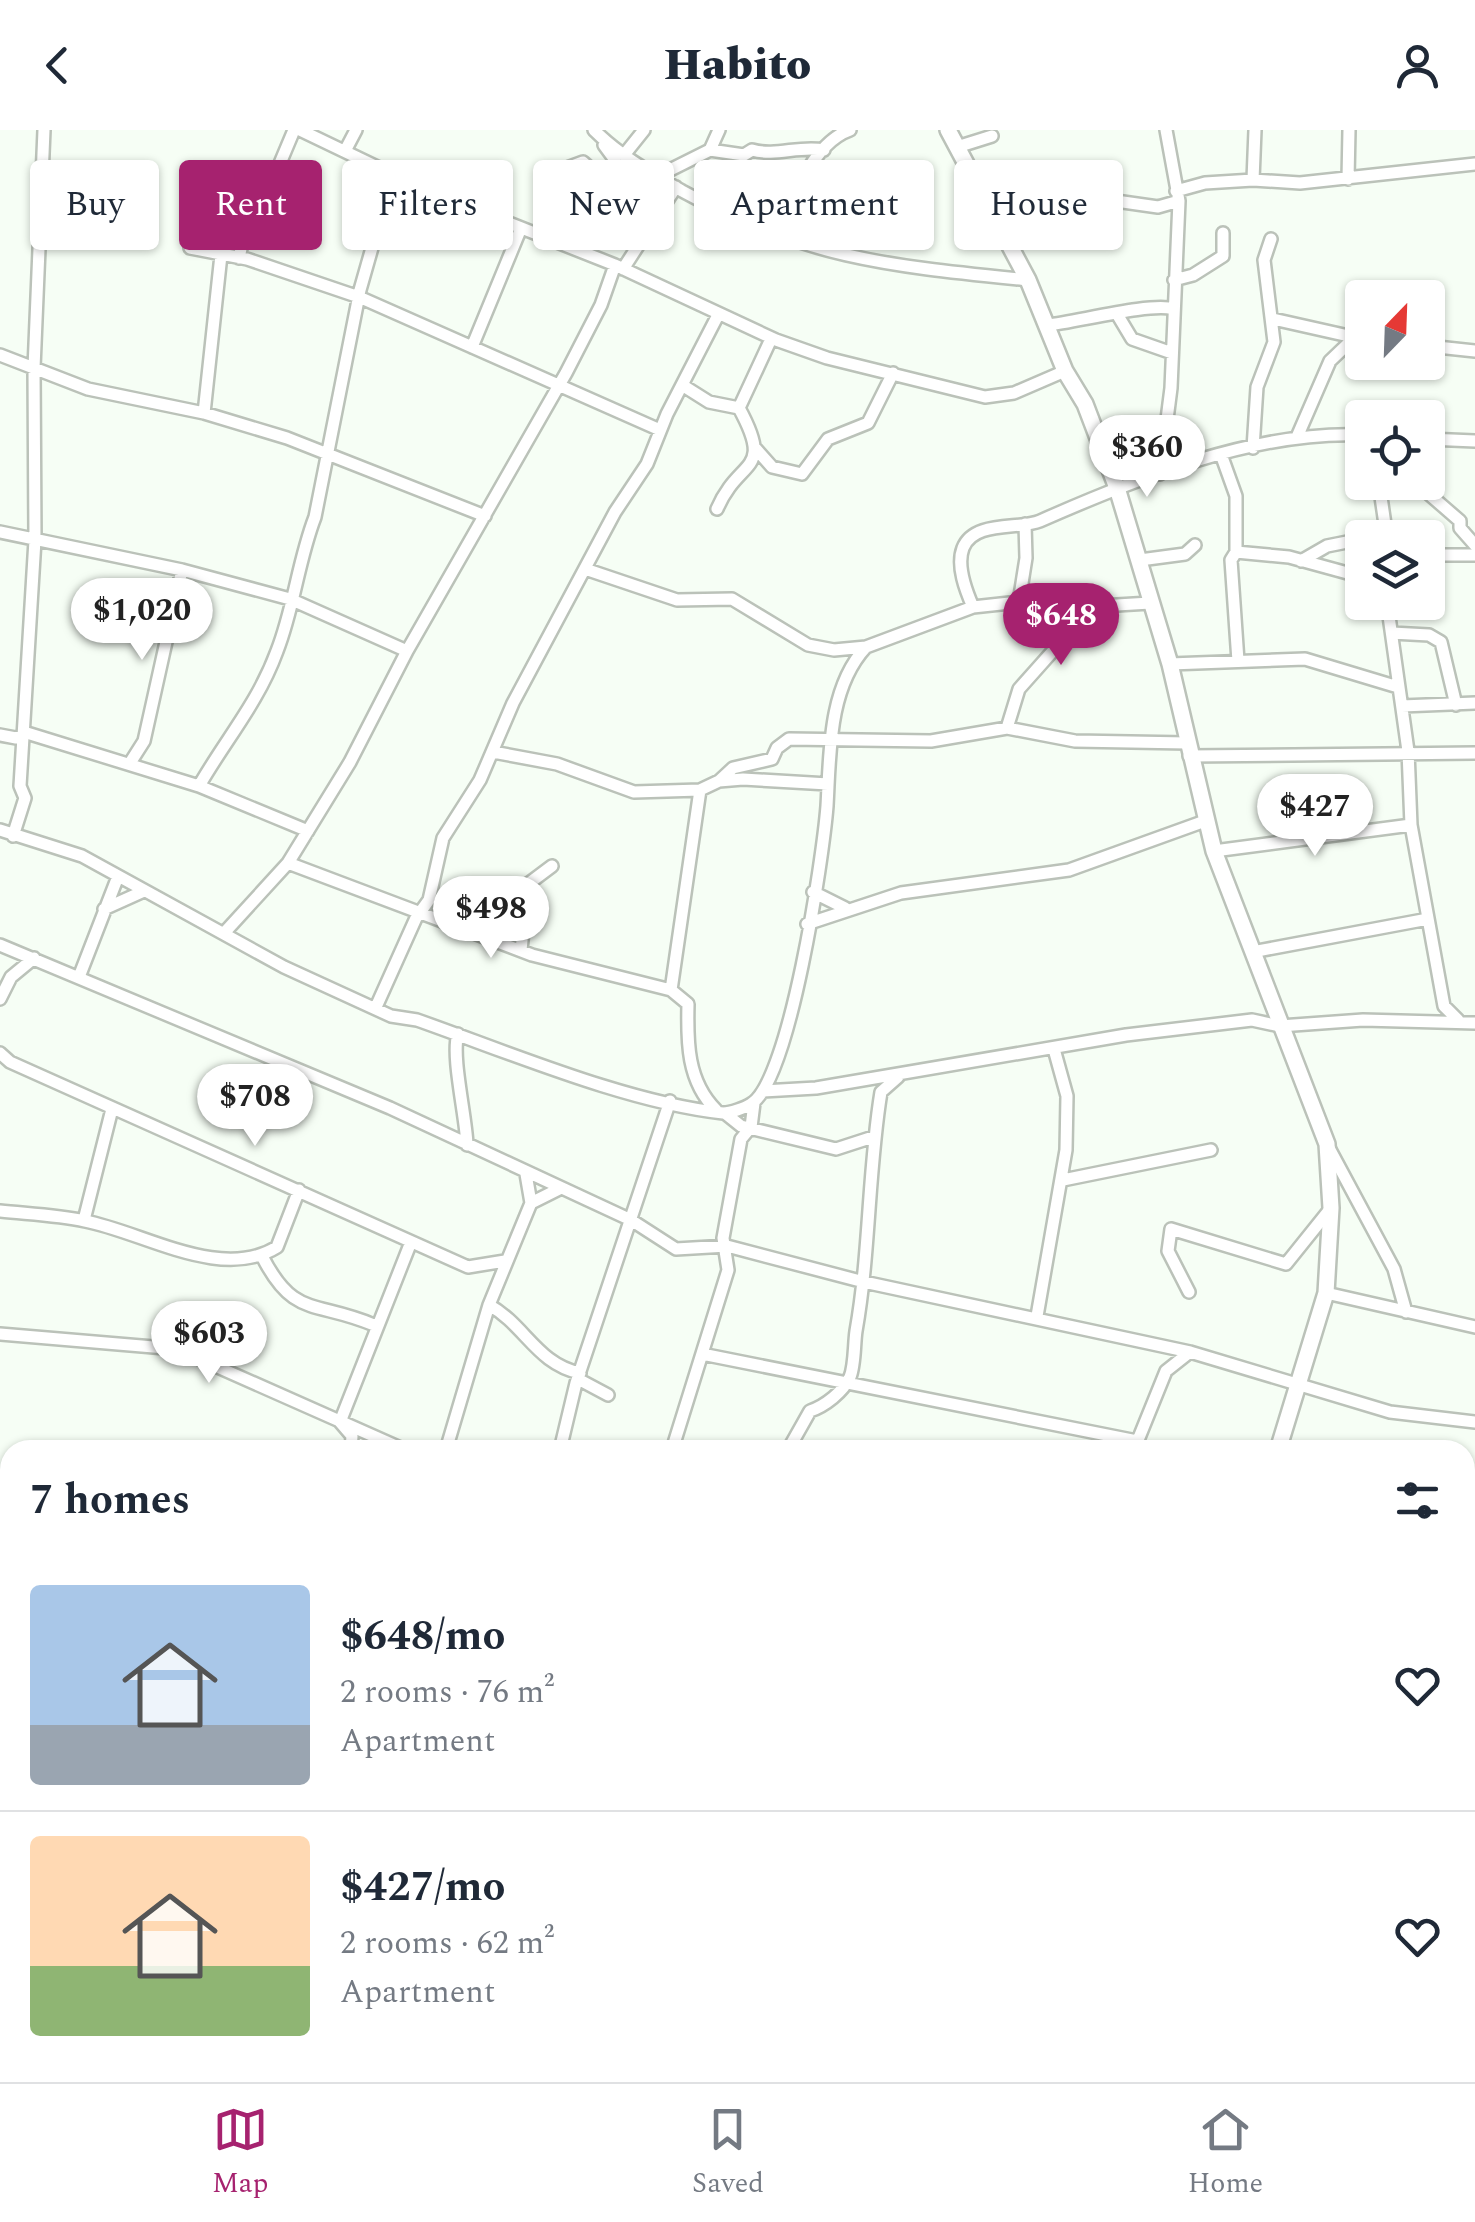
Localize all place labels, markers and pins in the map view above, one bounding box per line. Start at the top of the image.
pin: $360 [1088,415,1206,500]
pin: $1,020 [61,578,223,663]
pin: $648 [1002,583,1120,668]
pin: $427 [1256,774,1374,859]
pin: $498 [432,876,550,961]
pin: $708 [196,1064,314,1149]
pin: $603 [150,1301,268,1386]

